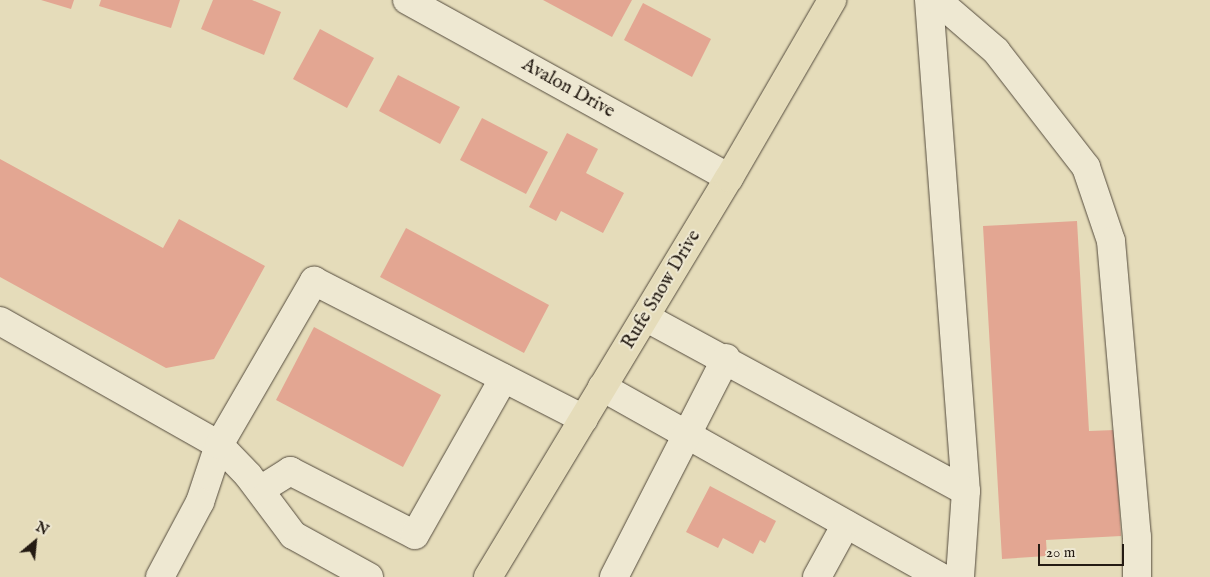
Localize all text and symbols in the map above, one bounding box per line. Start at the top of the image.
street label: Avalon Drive [518,54,618,124]
street label: Rufe Snow Drive [618,226,706,354]
north arrow [10,517,60,567]
text: N [32,518,52,540]
scale bar [1040,534,1126,566]
text: 20 m [1046,543,1075,562]

